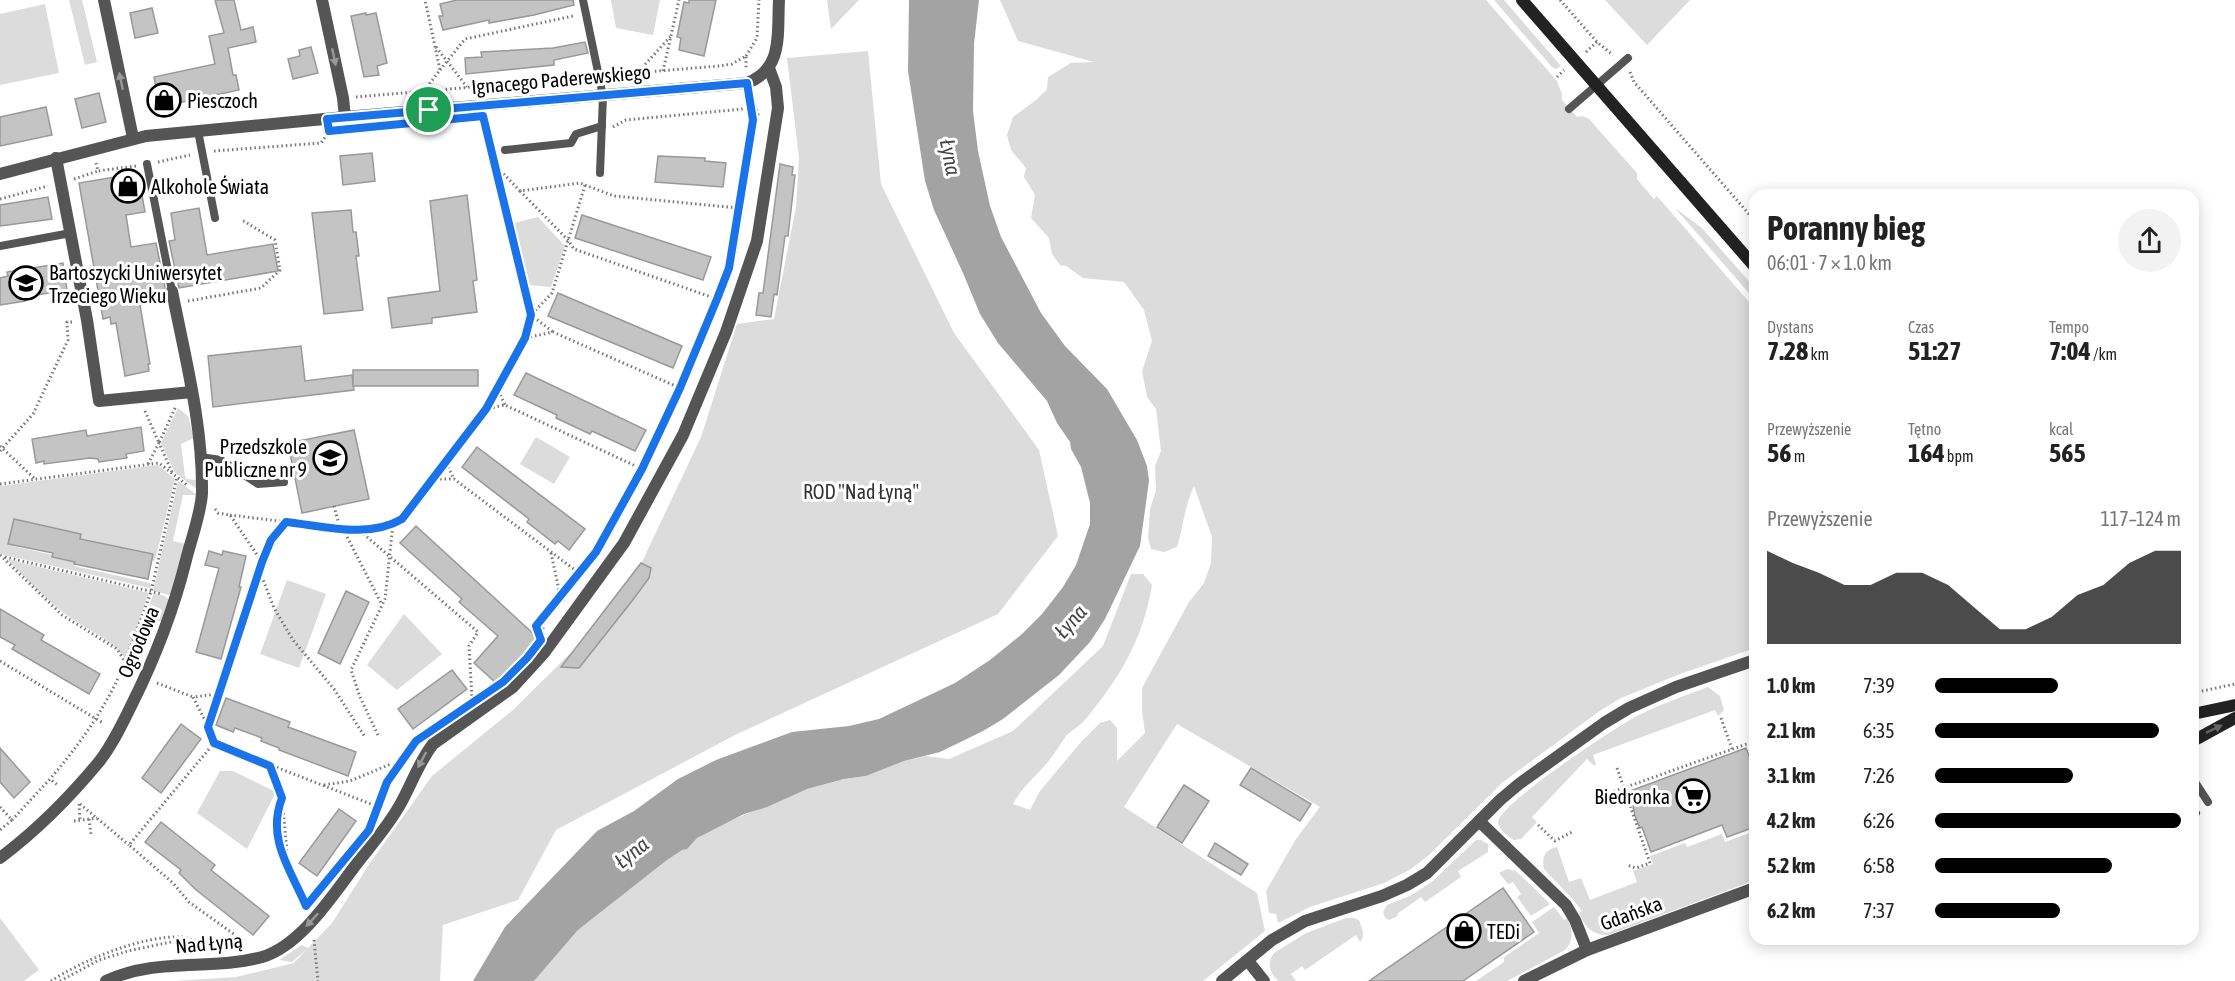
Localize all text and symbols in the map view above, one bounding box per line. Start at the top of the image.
one-way arrow [330,48,340,66]
street label: Ignacego Paderewskiego [470,60,652,98]
one-way arrow [116,71,125,90]
shop icon: Piesczoch [146,82,182,118]
pin [403,84,454,135]
place label: Piesczoch [187,89,258,112]
icon: arrive [412,93,445,126]
water label: Łyna [936,137,966,177]
shop icon: Alkohole Świata [110,168,146,204]
place label: Alkohole Świata [151,175,269,198]
text: Poranny bieg [1767,209,1925,247]
button: share [2118,209,2181,272]
text: 06:01 · 7 × 1.0 km [1767,251,1892,274]
place label: Bartoszycki Uniwersytet Trzeciego Wieku [49,261,222,307]
school or university icon: Bartoszycki Uniwersytet Trzeciego Wieku [8,265,44,301]
text: Dystans [1767,318,1814,336]
text: Czas [1908,318,1934,336]
text: Tempo [2049,318,2089,336]
text: 7.28 [1767,336,1808,366]
text: 51:27 [1908,336,1962,366]
text: 7:04 [2049,336,2091,366]
text: km [1808,345,1829,363]
text: /km [2091,345,2117,363]
text: Przewyższenie [1767,420,1851,438]
text: Tętno [1908,420,1941,438]
text: kcal [2049,420,2073,438]
place label: Przedszkole Publiczne nr 9 [204,435,307,481]
text: 56 [1767,438,1791,468]
text: 164 [1908,438,1945,468]
text: 565 [2049,438,2086,468]
school or university icon: Przedszkole Publiczne nr 9 [312,440,348,476]
text: m [1791,447,1805,465]
text: bpm [1945,447,1974,465]
park label: ROD "Nad Łyną" [803,480,919,503]
text: Przewyższenie [1767,507,1872,530]
text: 117–124 m [2100,507,2181,530]
water label: Łyna [1049,599,1091,642]
street label: Ogrodowa [113,603,163,681]
text: 1.0 km [1767,674,1815,697]
text: 7:39 [1863,674,1895,697]
text: 2.1 km [1767,719,1815,742]
text: 6:35 [1863,719,1895,742]
one-way arrow [2205,724,2222,734]
one-way arrow [418,751,428,769]
text: 3.1 km [1767,764,1815,787]
text: 7:26 [1863,764,1895,787]
supermarket icon: Biedronka [1675,778,1711,814]
place label: Biedronka [1594,785,1670,808]
text: 4.2 km [1767,809,1815,832]
text: 6:26 [1863,809,1895,832]
water label: Łyna [609,831,653,873]
text: 5.2 km [1767,854,1815,877]
text: 6:58 [1863,854,1895,877]
street label: Gdańska [1597,891,1665,935]
text: 6.2 km [1767,899,1815,922]
text: 7:37 [1863,899,1895,922]
one-way arrow [305,912,319,927]
shop icon: TEDi [1446,913,1482,949]
place label: TEDi [1487,920,1520,943]
street label: Nad Łyną [174,929,244,957]

